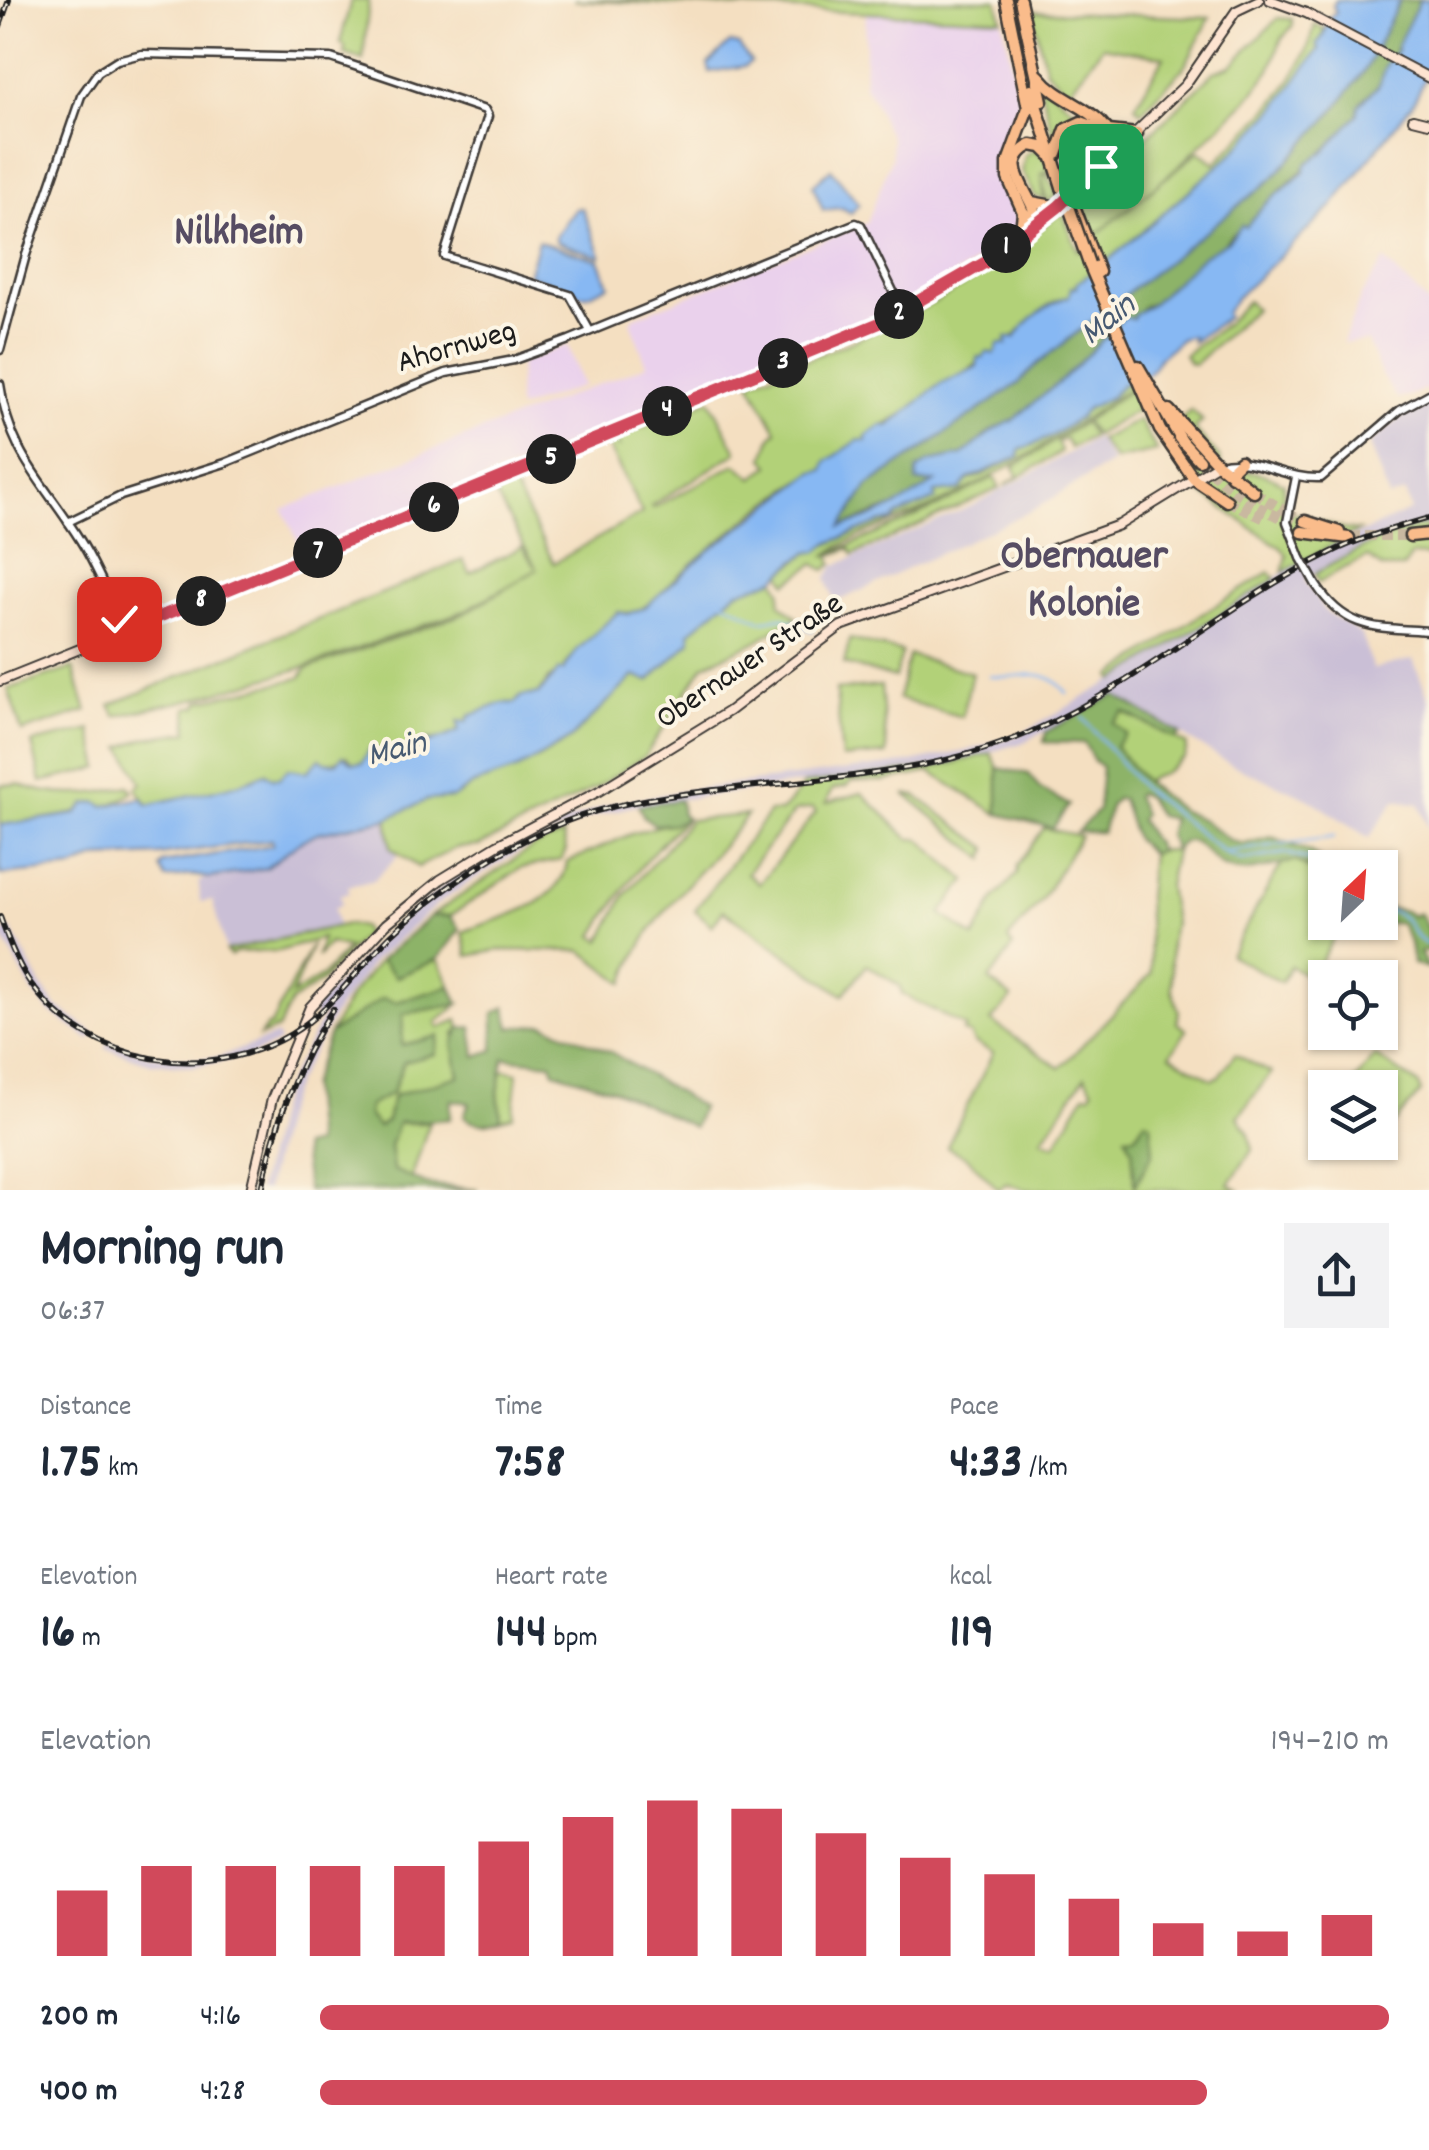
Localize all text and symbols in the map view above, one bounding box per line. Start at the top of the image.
pin [1059,124,1144,209]
icon: arrive [1074,139,1129,194]
district label: Nilkheim [174,205,304,265]
pin: 1 [981,223,1031,273]
text: 1 [1003,228,1009,268]
water label: Main [1070,282,1149,359]
pin: 2 [874,289,924,339]
text: 2 [893,294,905,334]
street label: Ahornweg [392,310,522,388]
pin: 3 [758,338,808,388]
text: 3 [777,343,789,383]
pin: 4 [642,386,692,436]
text: 4 [661,391,673,431]
pin: 5 [526,434,576,484]
text: 5 [545,439,557,479]
pin: 6 [409,482,459,532]
text: 6 [427,487,441,527]
pin: 7 [293,528,343,578]
district label: Obernauer Kolonie [1000,529,1169,637]
text: 7 [313,533,323,573]
pin: 8 [176,576,226,626]
pin [77,577,162,662]
text: 8 [195,581,207,621]
street label: Obernauer Straße [648,583,854,743]
icon: check [92,592,147,647]
water label: Main [362,719,434,782]
north arrow [1308,850,1398,940]
map controls [1308,850,1398,1160]
button: locate [1308,960,1398,1050]
button: layers [1308,1070,1398,1160]
text: Morning run [40,1213,284,1292]
button: share [1284,1223,1389,1328]
text: 06:37 [40,1290,105,1336]
text: Distance [40,1389,131,1429]
text: Time [495,1389,543,1429]
text: Pace [949,1389,999,1429]
text: 1.75 [40,1429,102,1501]
text: 7:58 [495,1429,565,1501]
text: 4:33 [949,1429,1023,1501]
text: km [102,1450,139,1490]
text: /km [1023,1450,1068,1490]
text: Elevation [40,1559,137,1599]
text: Heart rate [495,1559,608,1599]
text: kcal [949,1559,992,1599]
text: 16 [40,1599,75,1671]
text: 144 [495,1599,547,1671]
text: 119 [949,1599,994,1671]
text: m [75,1620,101,1660]
text: bpm [547,1620,598,1660]
text: Elevation [40,1720,151,1766]
text: 194–210 m [1270,1720,1389,1766]
text: 200 m [40,1995,118,2041]
text: 4:16 [200,1995,241,2041]
text: 400 m [40,2070,117,2116]
text: 4:28 [200,2070,245,2116]

